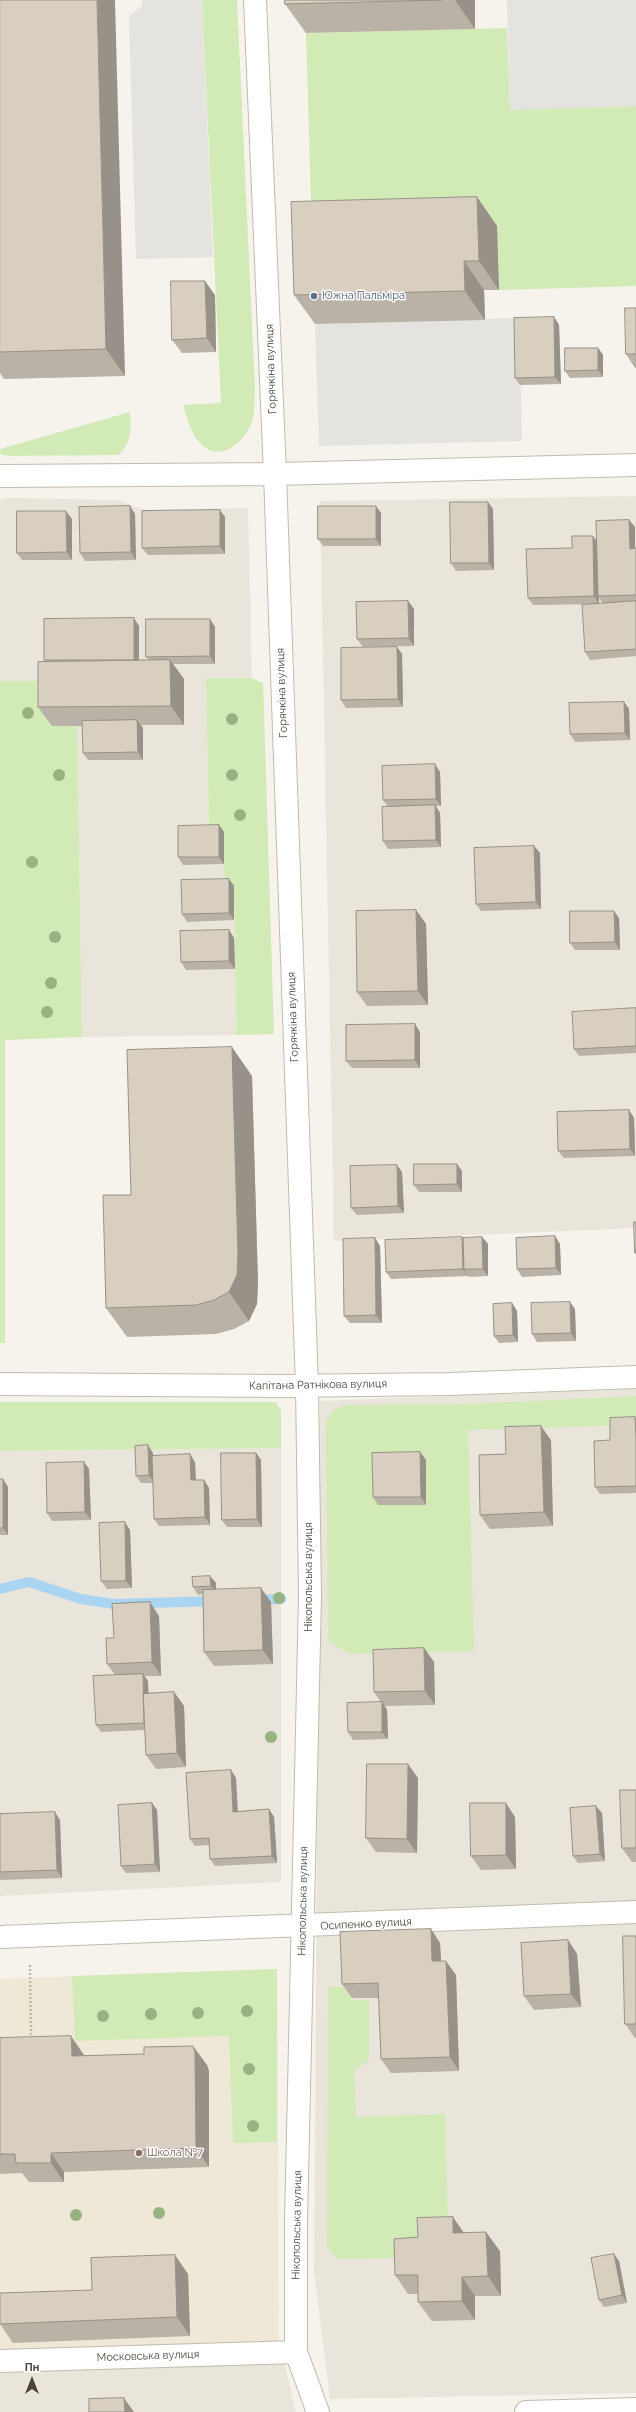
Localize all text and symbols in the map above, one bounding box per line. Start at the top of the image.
place label: Южна Пальміра [322,289,405,303]
marker: Южна Пальміра [309,291,319,301]
street label: Горячкіна вулиця [263,324,279,414]
street label: Горячкіна вулиця [274,648,290,738]
street label: Горячкіна вулиця [285,972,301,1062]
street label: Капітана Ратнікова вулиця [249,1377,387,1393]
street label: Нікопольська вулиця [302,1522,316,1632]
street label: Нікопольська вулиця [295,1846,311,1956]
street label: Осипенко вулиця [320,1915,412,1933]
place label: Школа №7 [147,2146,203,2160]
marker: Школа №7 [134,2148,144,2158]
street label: Нікопольська вулиця [289,2170,305,2280]
street label: Московська вулиця [96,2348,200,2364]
north arrow [12,2360,52,2400]
text: Пн [25,2361,39,2374]

